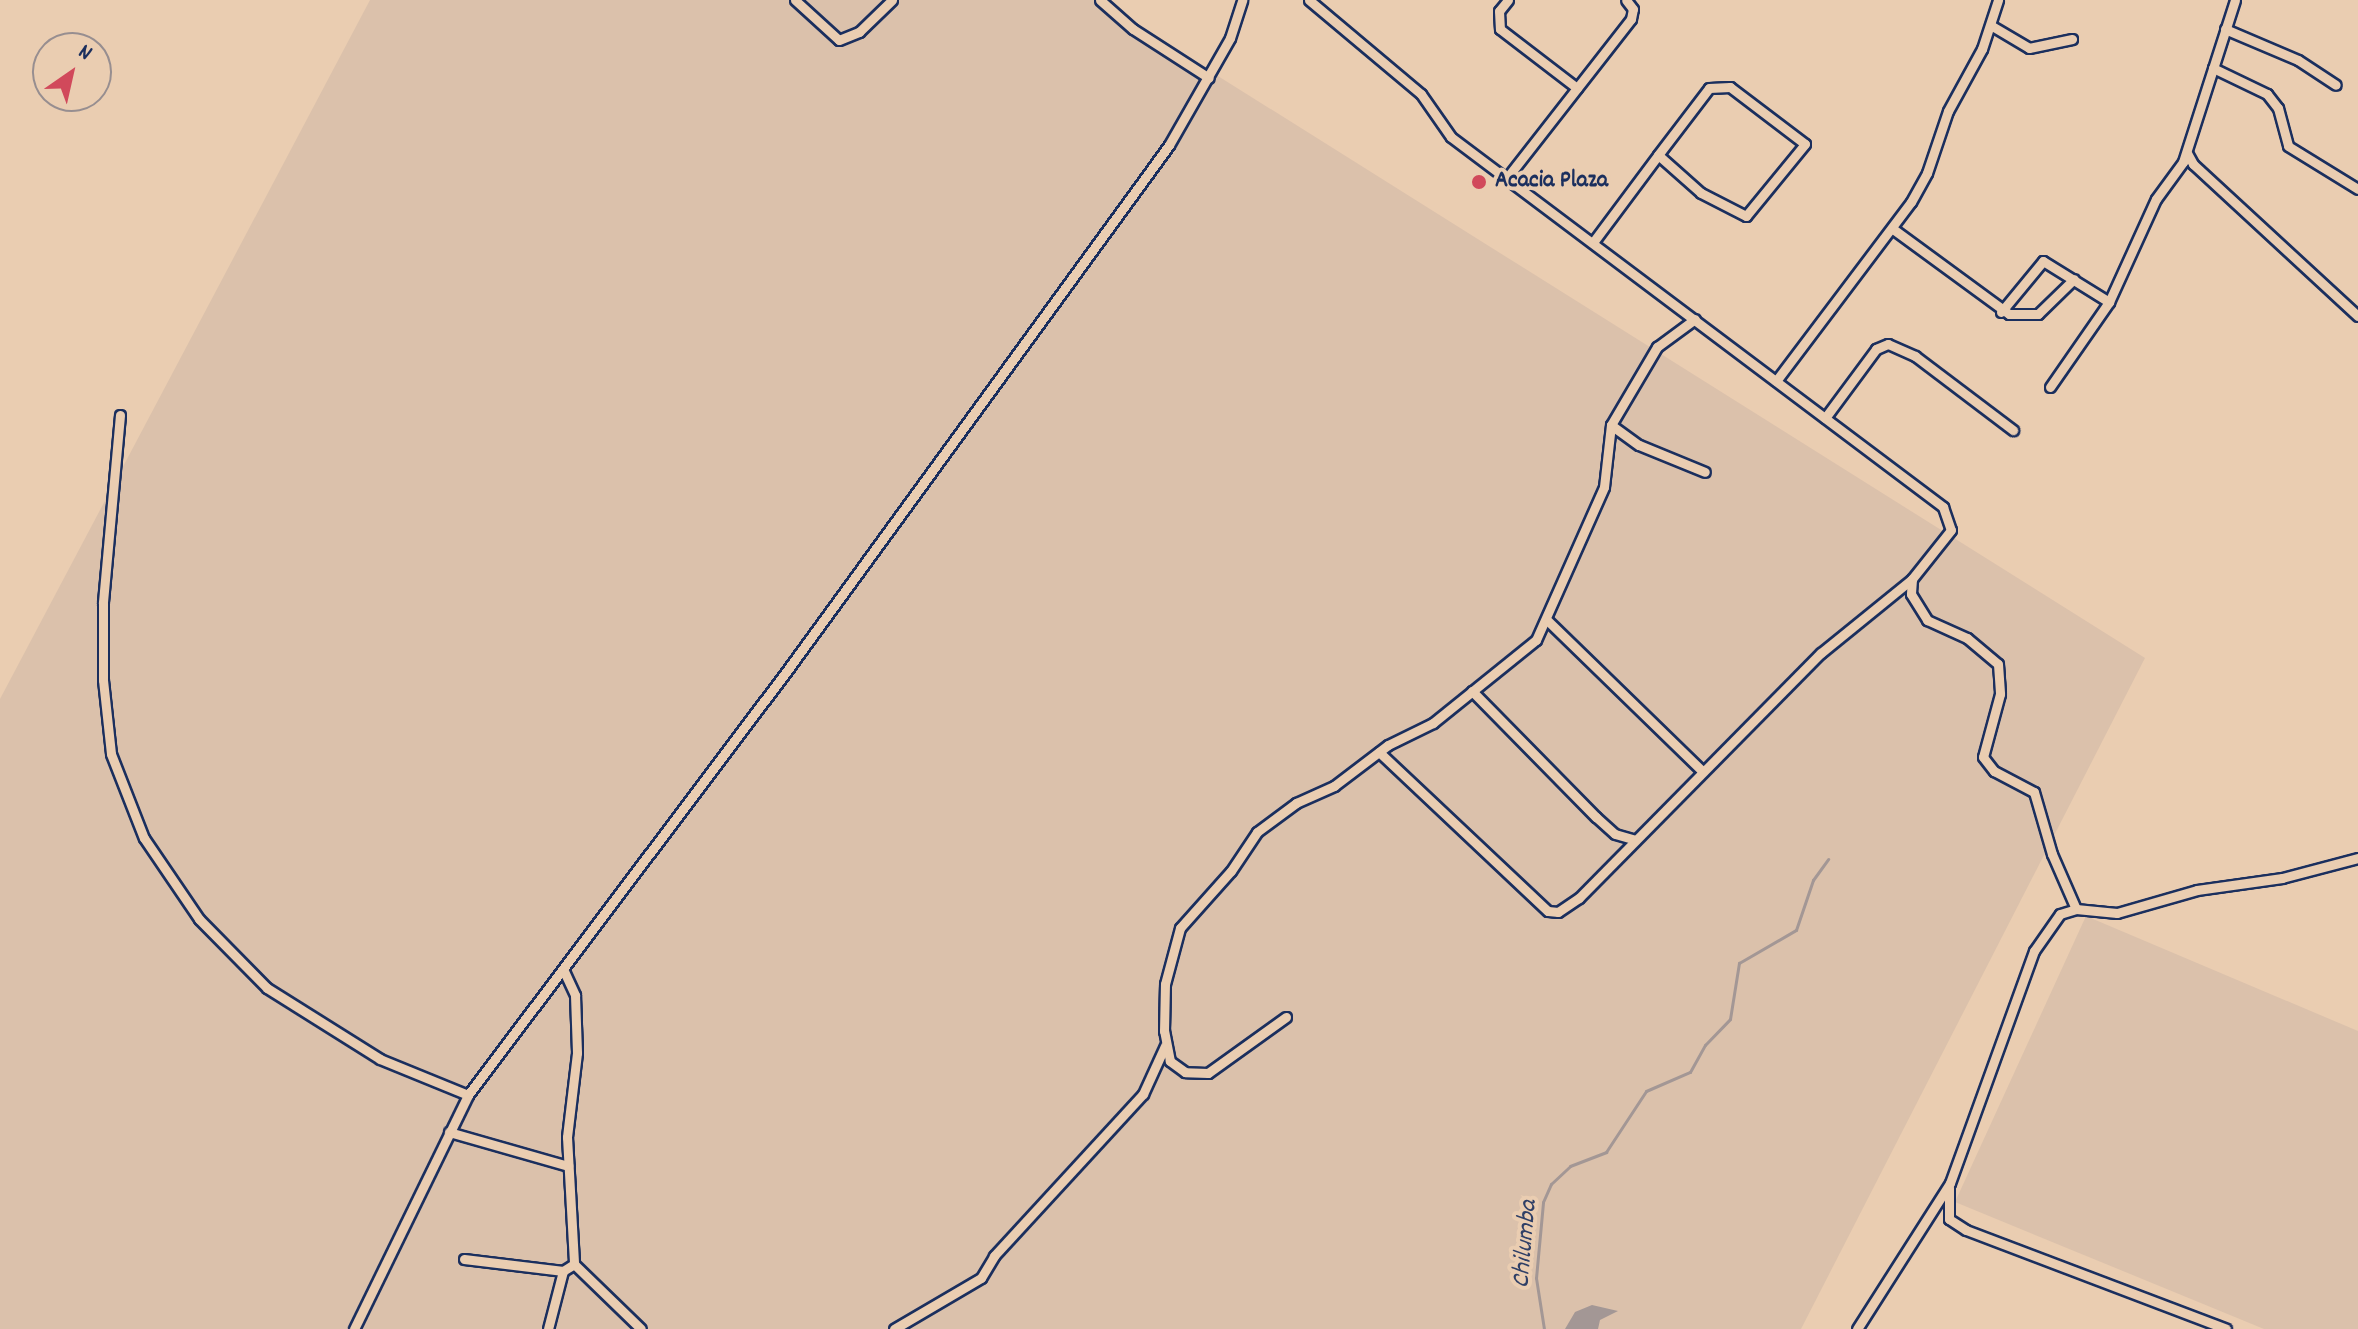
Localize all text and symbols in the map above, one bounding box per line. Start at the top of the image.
north arrow [32,32,112,112]
text: N [71,37,98,69]
place label: Acacia Plaza [1495,168,1608,196]
marker: Acacia Plaza [1470,173,1488,191]
water label: Chilumba [1507,1199,1545,1289]

